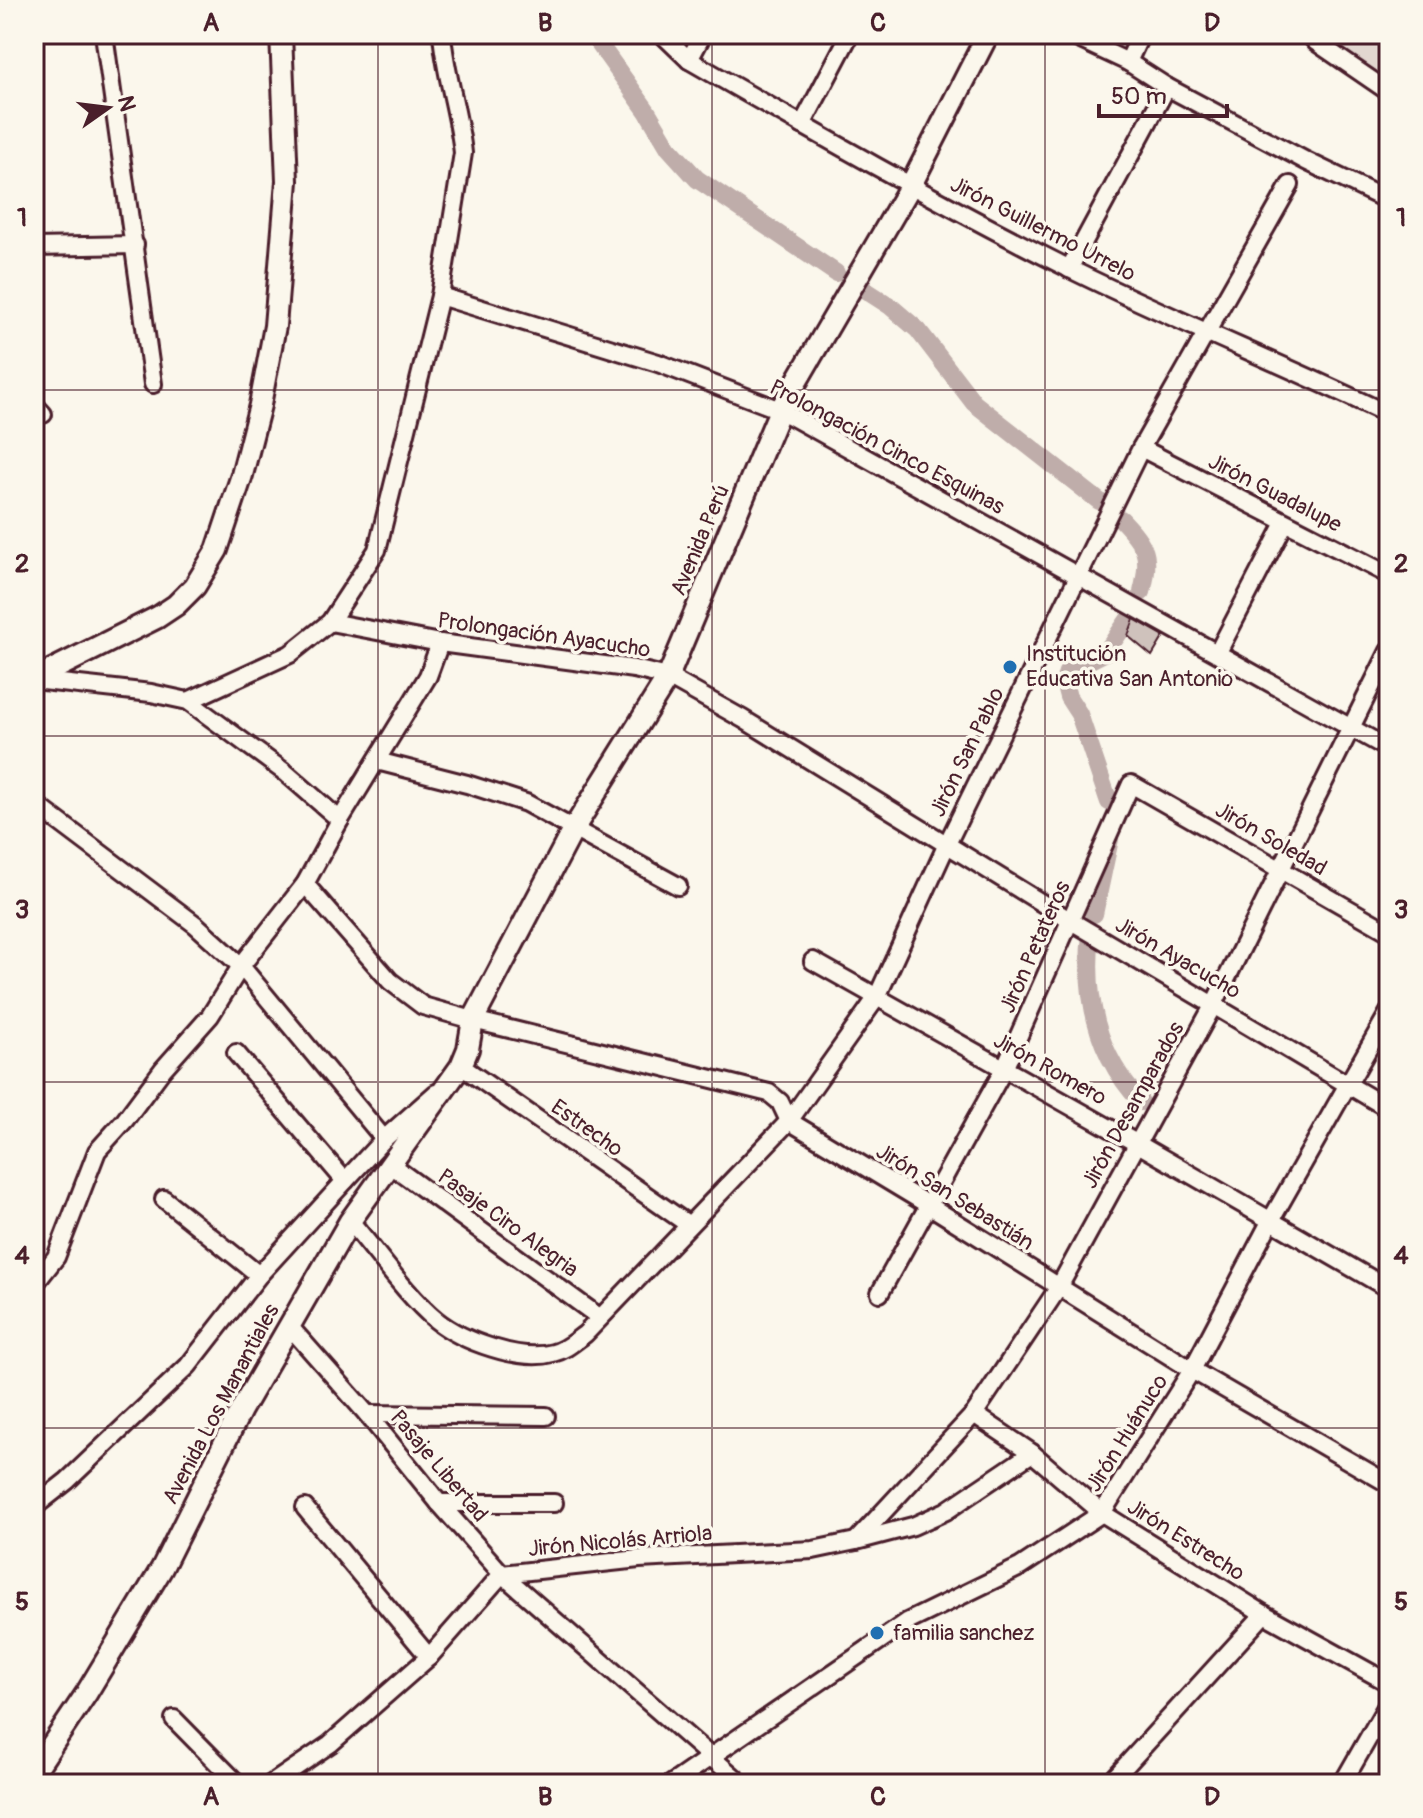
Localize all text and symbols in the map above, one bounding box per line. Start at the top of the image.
text: A [203,7,220,39]
text: B [538,7,552,39]
text: C [870,7,886,39]
text: D [1204,7,1220,39]
north arrow [68,68,148,148]
scale bar [1099,68,1227,118]
text: 50 m [1111,82,1167,111]
text: N [111,93,142,114]
street label: Jirón Guillermo Urrelo [946,170,1140,288]
text: 1 [17,202,27,234]
text: 1 [1396,202,1406,234]
street label: Prolongación Cinco Esquinas [765,373,1009,521]
street label: Jirón Guadalupe [1204,447,1347,539]
street label: Avenida Perú [664,480,736,600]
text: 2 [15,548,29,580]
text: 2 [1394,548,1408,580]
street label: Prolongación Ayacucho [436,606,652,664]
place label: Institución Educativa San Antonio [1026,640,1233,693]
marker: Institución Educativa San Antonio [1001,658,1019,676]
street label: Jirón San Pablo [924,683,1010,821]
street label: Jirón Soledad [1210,796,1332,882]
street label: Jirón Petateros [993,876,1077,1017]
text: 3 [15,894,29,926]
text: 3 [1394,894,1408,926]
street label: Jirón Ayacucho [1110,911,1246,1005]
street label: Jirón Desamparados [1076,1017,1191,1193]
street label: Jirón Romero [989,1026,1112,1112]
street label: Estrecho [545,1093,629,1163]
street label: Jirón San Sebastián [871,1137,1039,1257]
street label: Pasaje Ciro Alegria [432,1163,584,1283]
text: 4 [14,1240,30,1272]
text: 4 [1393,1240,1409,1272]
street label: Avenida Los Manantiales [156,1299,286,1509]
street label: Jirón Huánuco [1080,1369,1174,1497]
street label: Pasaje Libertad [384,1404,494,1528]
street label: Jirón Estrecho [1122,1493,1250,1587]
street label: Jirón Nicolás Arriola [527,1519,713,1563]
text: 5 [15,1586,29,1618]
text: 5 [1394,1586,1408,1618]
place label: familia sanchez [893,1619,1035,1647]
marker: familia sanchez [868,1624,886,1642]
text: A [203,1781,220,1813]
text: B [538,1781,552,1813]
text: C [870,1781,886,1813]
text: D [1204,1781,1220,1813]

